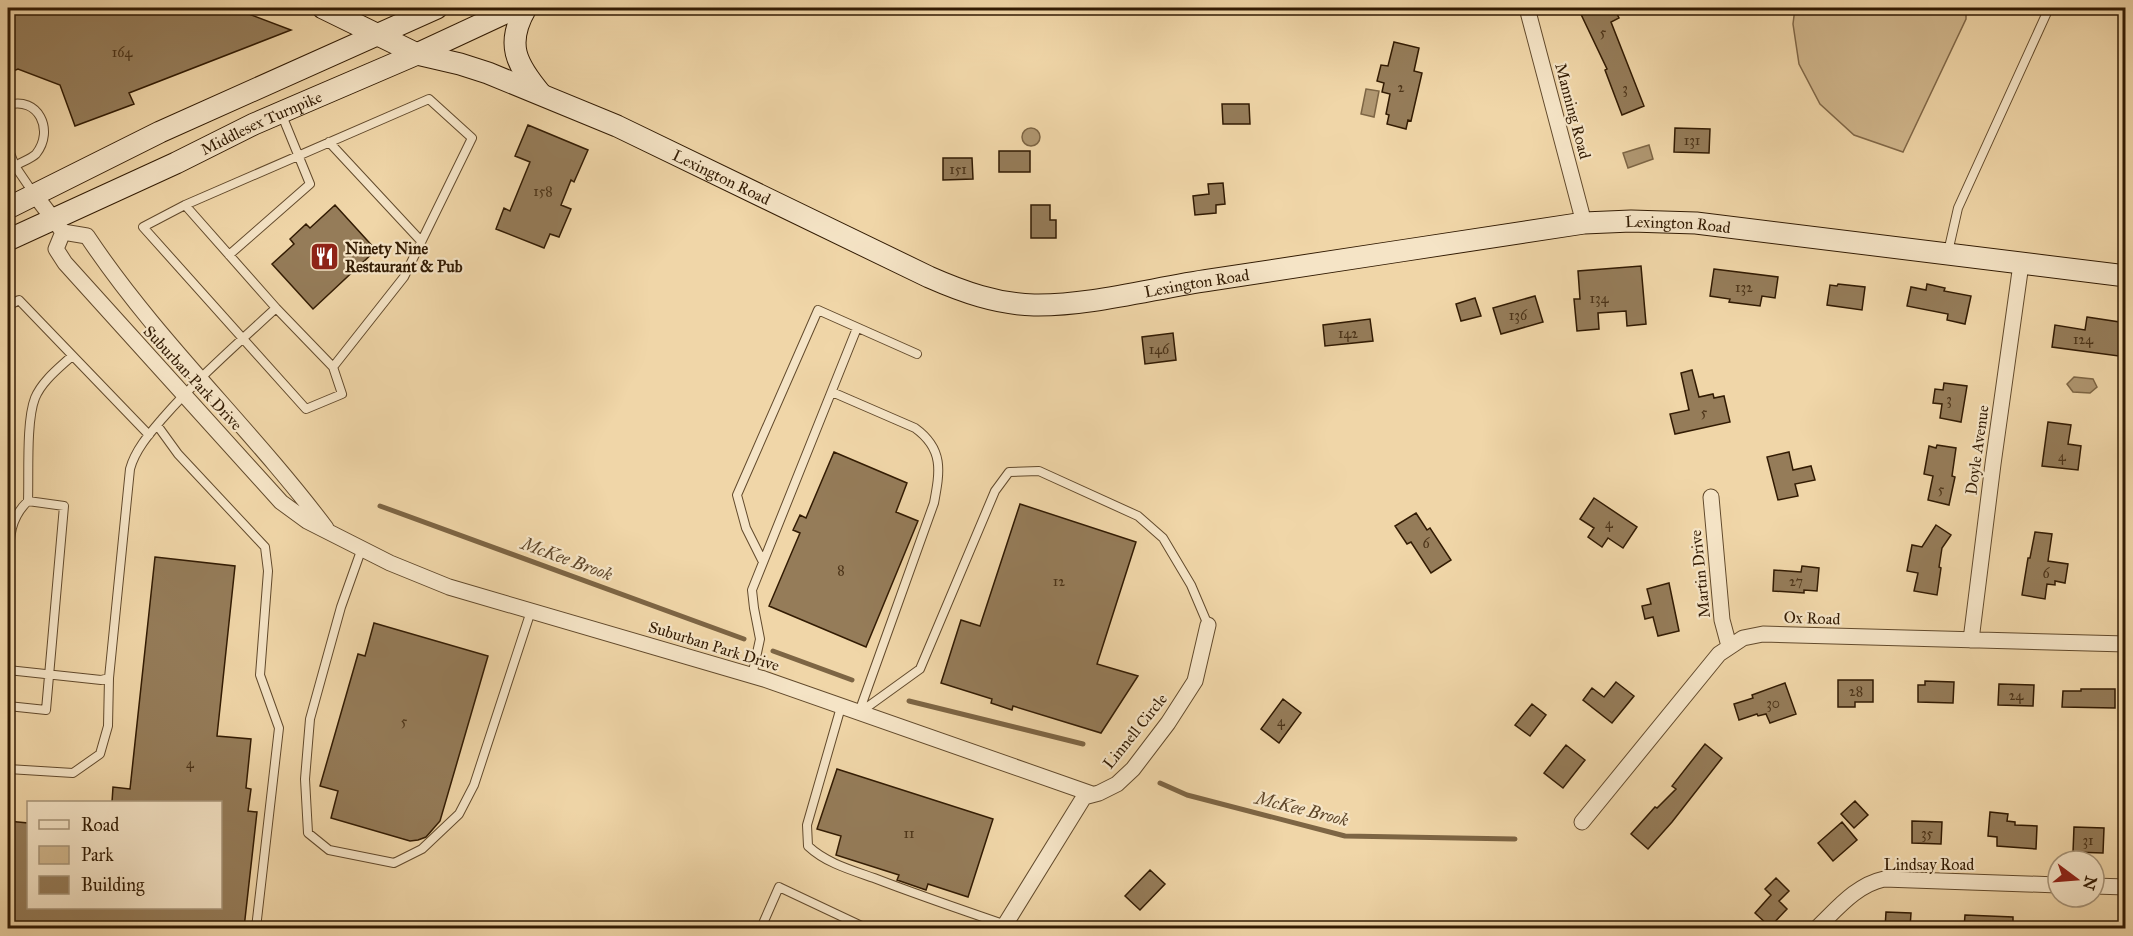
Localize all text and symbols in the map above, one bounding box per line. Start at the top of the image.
house number: 5 [1600,24,1607,41]
house number: 164 [112,44,133,61]
street label: Manning Road [1550,61,1595,161]
house number: 2 [1398,79,1405,96]
house number: 3 [1622,80,1628,97]
street label: Middlesex Turnpike [197,86,325,159]
house number: 131 [1684,132,1701,149]
street label: Lexington Road [670,145,774,208]
house number: 151 [949,161,967,178]
house number: 158 [533,183,553,200]
street label: Lexington Road [1624,211,1732,237]
place label: Ninety Nine Restaurant & Pub [345,239,463,276]
restaurant icon: Ninety Nine Restaurant & Pub [308,241,340,273]
street label: Lexington Road [1143,265,1250,301]
house number: 132 [1735,279,1753,296]
house number: 134 [1590,290,1610,307]
house number: 136 [1509,307,1528,324]
street label: Suburban Park Drive [140,322,247,434]
house number: 142 [1338,325,1358,342]
house number: 124 [2073,331,2094,348]
house number: 146 [1149,341,1170,358]
house number: 3 [1946,391,1952,408]
house number: 5 [1701,404,1708,421]
street label: Doyle Avenue [1961,404,1993,496]
house number: 4 [2058,448,2067,465]
house number: 5 [1938,481,1945,498]
house number: 4 [1605,515,1614,532]
street label: Martin Drive [1686,529,1714,619]
water label: McKee Brook [517,532,615,586]
house number: 6 [1422,535,1430,552]
house number: 8 [837,562,845,579]
house number: 6 [2042,565,2050,582]
house number: 12 [1053,573,1065,590]
house number: 27 [1789,573,1803,590]
street label: Ox Road [1783,608,1841,628]
street label: Suburban Park Drive [646,617,782,675]
house number: 28 [1849,683,1863,700]
house number: 24 [2009,687,2025,704]
street label: Linnell Circle [1099,689,1171,772]
house number: 30 [1766,695,1780,712]
house number: 5 [401,713,408,730]
house number: 4 [1277,713,1286,730]
house number: 4 [186,755,195,772]
water label: McKee Brook [1251,786,1351,831]
legend [27,801,222,909]
text: Road [81,814,119,836]
house number: 11 [903,825,915,842]
house number: 35 [1921,825,1934,842]
house number: 31 [2082,832,2094,849]
text: Park [81,844,114,866]
north arrow [2046,849,2106,909]
street label: Lindsay Road [1884,855,1974,874]
text: Building [81,874,145,897]
text: N [2079,874,2101,893]

